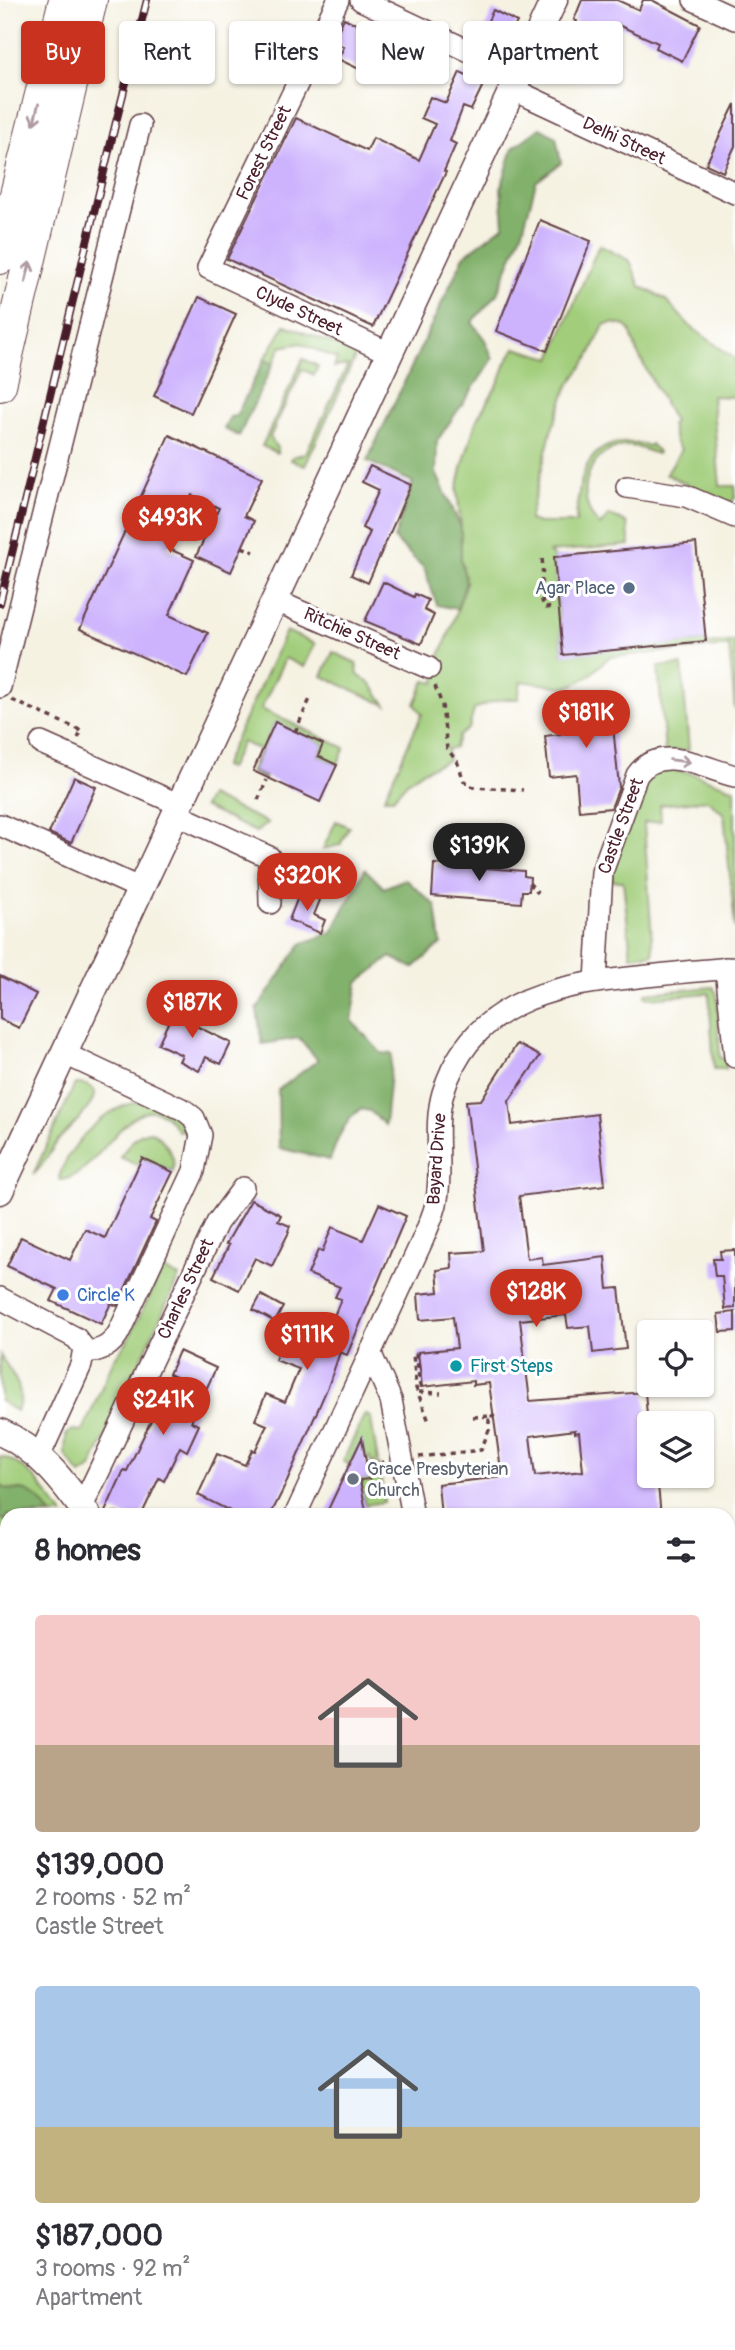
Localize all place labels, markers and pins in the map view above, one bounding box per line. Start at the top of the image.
pin: $493K [121,496,219,555]
place label: Agar Place [535,577,615,600]
marker: Agar Place [621,580,637,596]
pin: $181K [537,690,635,750]
pin: $139K [430,824,528,883]
pin: $320K [258,853,356,913]
pin: $187K [143,981,241,1040]
pin: $128K [487,1270,585,1329]
place label: Circle K [77,1284,135,1307]
marker: Circle K [55,1287,71,1303]
pin: $111K [258,1312,356,1372]
place label: First Steps [470,1355,553,1378]
marker: First Steps [448,1358,464,1374]
pin: $241K [114,1378,212,1437]
place label: Grace Presbyterian Church [367,1458,509,1502]
marker: Grace Presbyterian Church [345,1471,361,1487]

